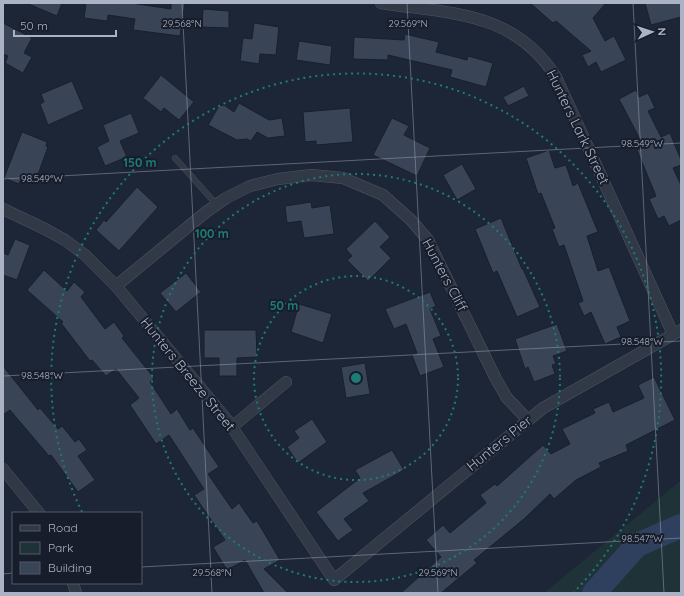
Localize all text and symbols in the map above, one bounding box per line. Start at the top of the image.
scale bar [14,12,116,38]
north arrow [632,12,672,52]
text: 29.568°N [162,17,202,30]
text: 29.569°N [388,17,428,30]
text: 50 m [20,18,48,33]
text: N [655,27,669,36]
street label: Hunters Lark Street [542,67,614,188]
text: 98.549°W [621,137,663,150]
text: 150 m [123,155,157,170]
text: 98.549°W [21,172,63,185]
text: 100 m [195,226,229,241]
street label: Hunters Cliff [418,235,472,315]
text: 50 m [270,298,298,313]
street label: Hunters Breeze Street [137,314,240,435]
text: 98.548°W [621,335,663,348]
text: 98.548°W [21,369,63,382]
centre of rings [349,371,363,385]
street label: Hunters Pier [463,411,536,475]
legend [12,512,142,584]
text: Road [48,520,78,535]
text: 98.547°W [621,532,663,545]
text: Park [48,540,73,555]
text: Building [48,560,92,575]
text: 29.568°N [192,566,232,579]
text: 29.569°N [418,566,458,579]

